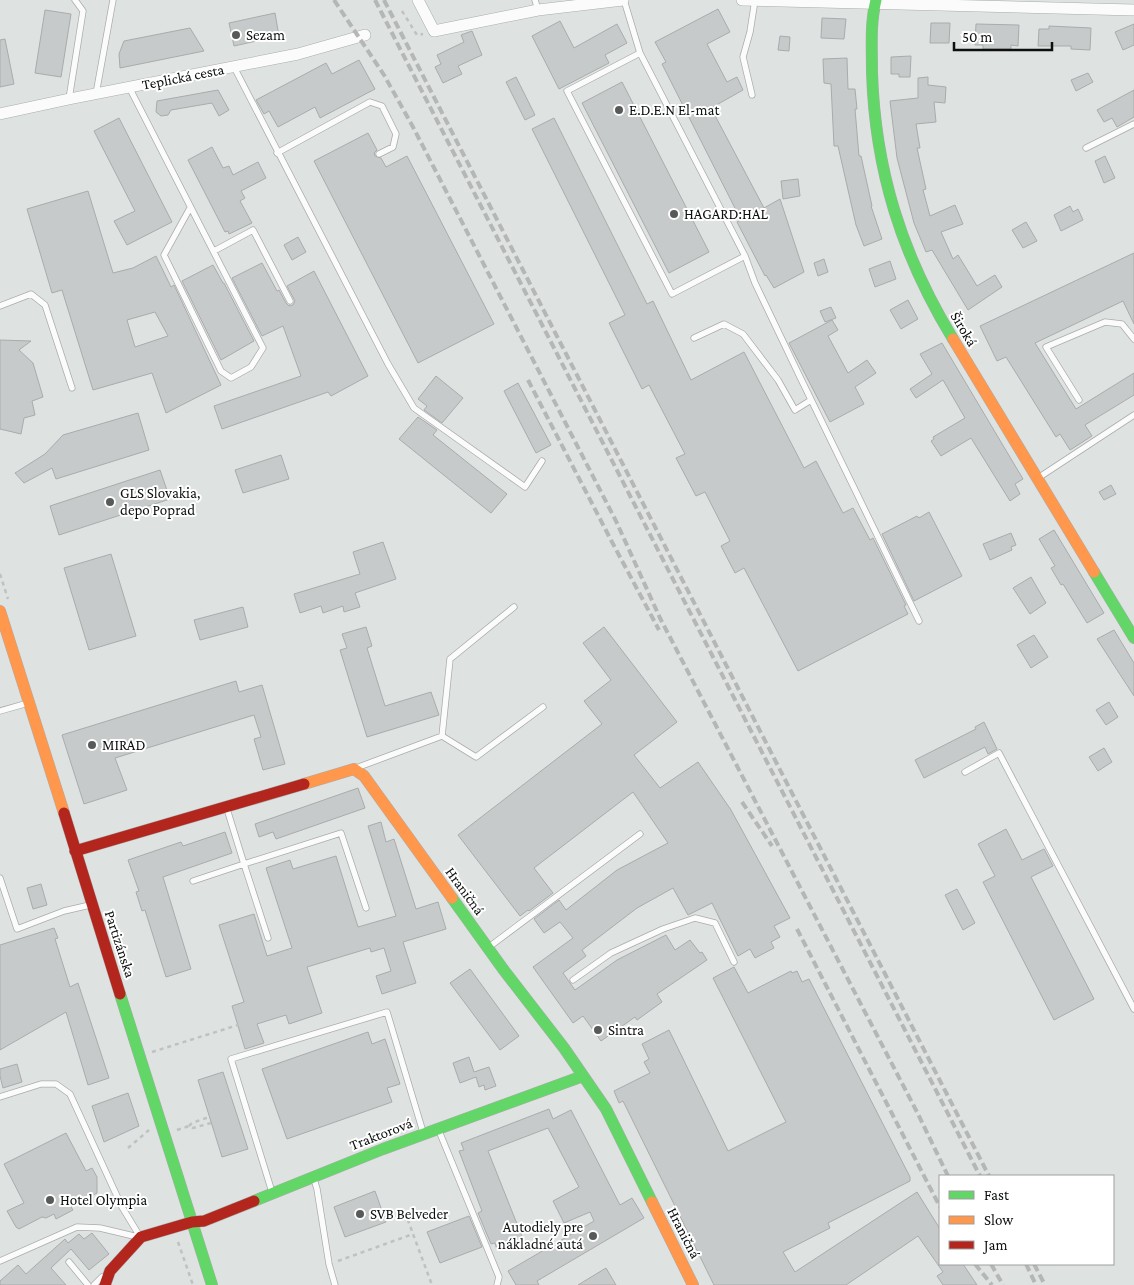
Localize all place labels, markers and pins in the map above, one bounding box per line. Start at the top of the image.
place label: Sezam [246,27,285,43]
marker: Sezam [230,29,242,41]
place label: E.D.E.N El-mat [629,102,720,118]
marker: E.D.E.N El-mat [613,104,625,116]
place label: HAGARD:HAL [684,206,768,222]
marker: HAGARD:HAL [668,208,680,220]
place label: GLS Slovakia, depo Poprad [120,485,200,519]
marker: GLS Slovakia, depo Poprad [104,496,116,508]
place label: MIRAD [102,737,145,753]
marker: MIRAD [86,739,98,751]
place label: Sintra [608,1022,644,1038]
marker: Sintra [592,1024,604,1036]
place label: Hotel Olympia [60,1192,147,1209]
marker: Hotel Olympia [44,1194,56,1206]
place label: SVB Belveder [370,1206,449,1222]
marker: SVB Belveder [354,1208,366,1220]
place label: Autodiely pre nákladné autá [498,1219,583,1252]
marker: Autodiely pre nákladné autá [587,1230,599,1242]

